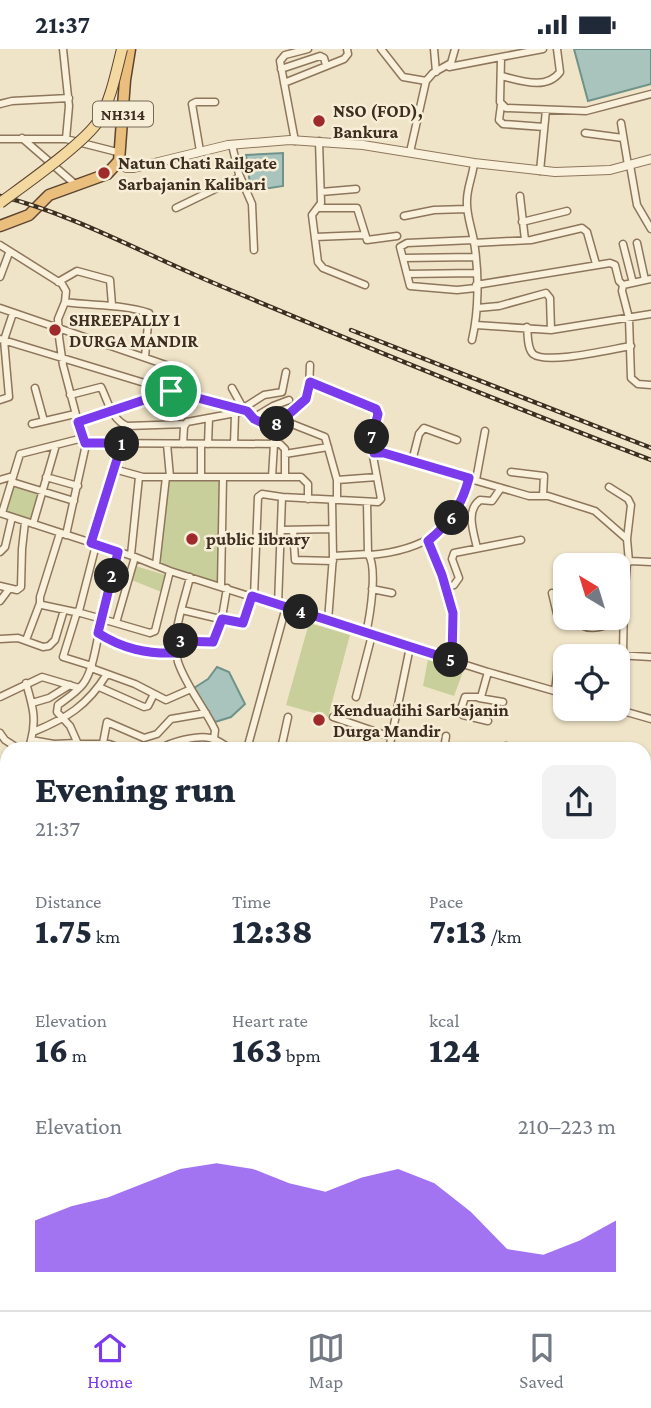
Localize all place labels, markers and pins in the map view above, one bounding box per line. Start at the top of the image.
place label: NSO (FOD), Bankura [333,101,423,142]
marker: NSO (FOD), Bankura [311,113,327,129]
place label: Natun Chati Railgate Sarbajanin Kalibari [118,153,277,195]
marker: Natun Chati Railgate Sarbajanin Kalibari [96,165,112,181]
place label: SHREEPALLY 1 DURGA MANDIR [69,310,199,351]
marker: SHREEPALLY 1 DURGA MANDIR [47,322,63,338]
pin [141,361,201,421]
pin: 8 [260,407,294,441]
pin: 7 [354,419,390,455]
pin: 1 [104,427,140,461]
pin: 6 [434,501,470,535]
place label: public library [206,529,310,549]
marker: public library [184,531,200,547]
pin: 2 [94,559,130,593]
pin: 4 [284,595,318,629]
pin: 3 [164,623,198,659]
pin: 5 [434,643,468,677]
place label: Kenduadihi Sarbajanin Durga Mandir [333,700,510,741]
marker: Kenduadihi Sarbajanin Durga Mandir [311,712,327,728]

